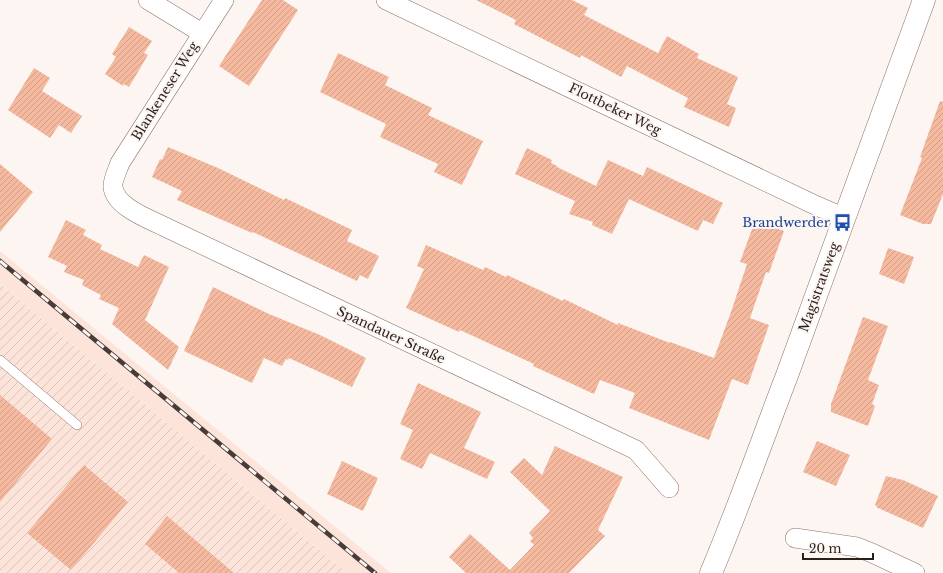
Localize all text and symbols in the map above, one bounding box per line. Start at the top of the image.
street label: Blankeneser Weg [128,38,202,144]
street label: Flottbeker Weg [566,79,664,139]
bus stop icon: Brandwerder [833,212,853,232]
place label: Brandwerder [742,214,831,231]
street label: Magistratsweg [795,239,843,334]
street label: Spandauer Straße [334,302,448,368]
scale bar [803,535,873,561]
text: 20 m [809,541,841,556]

